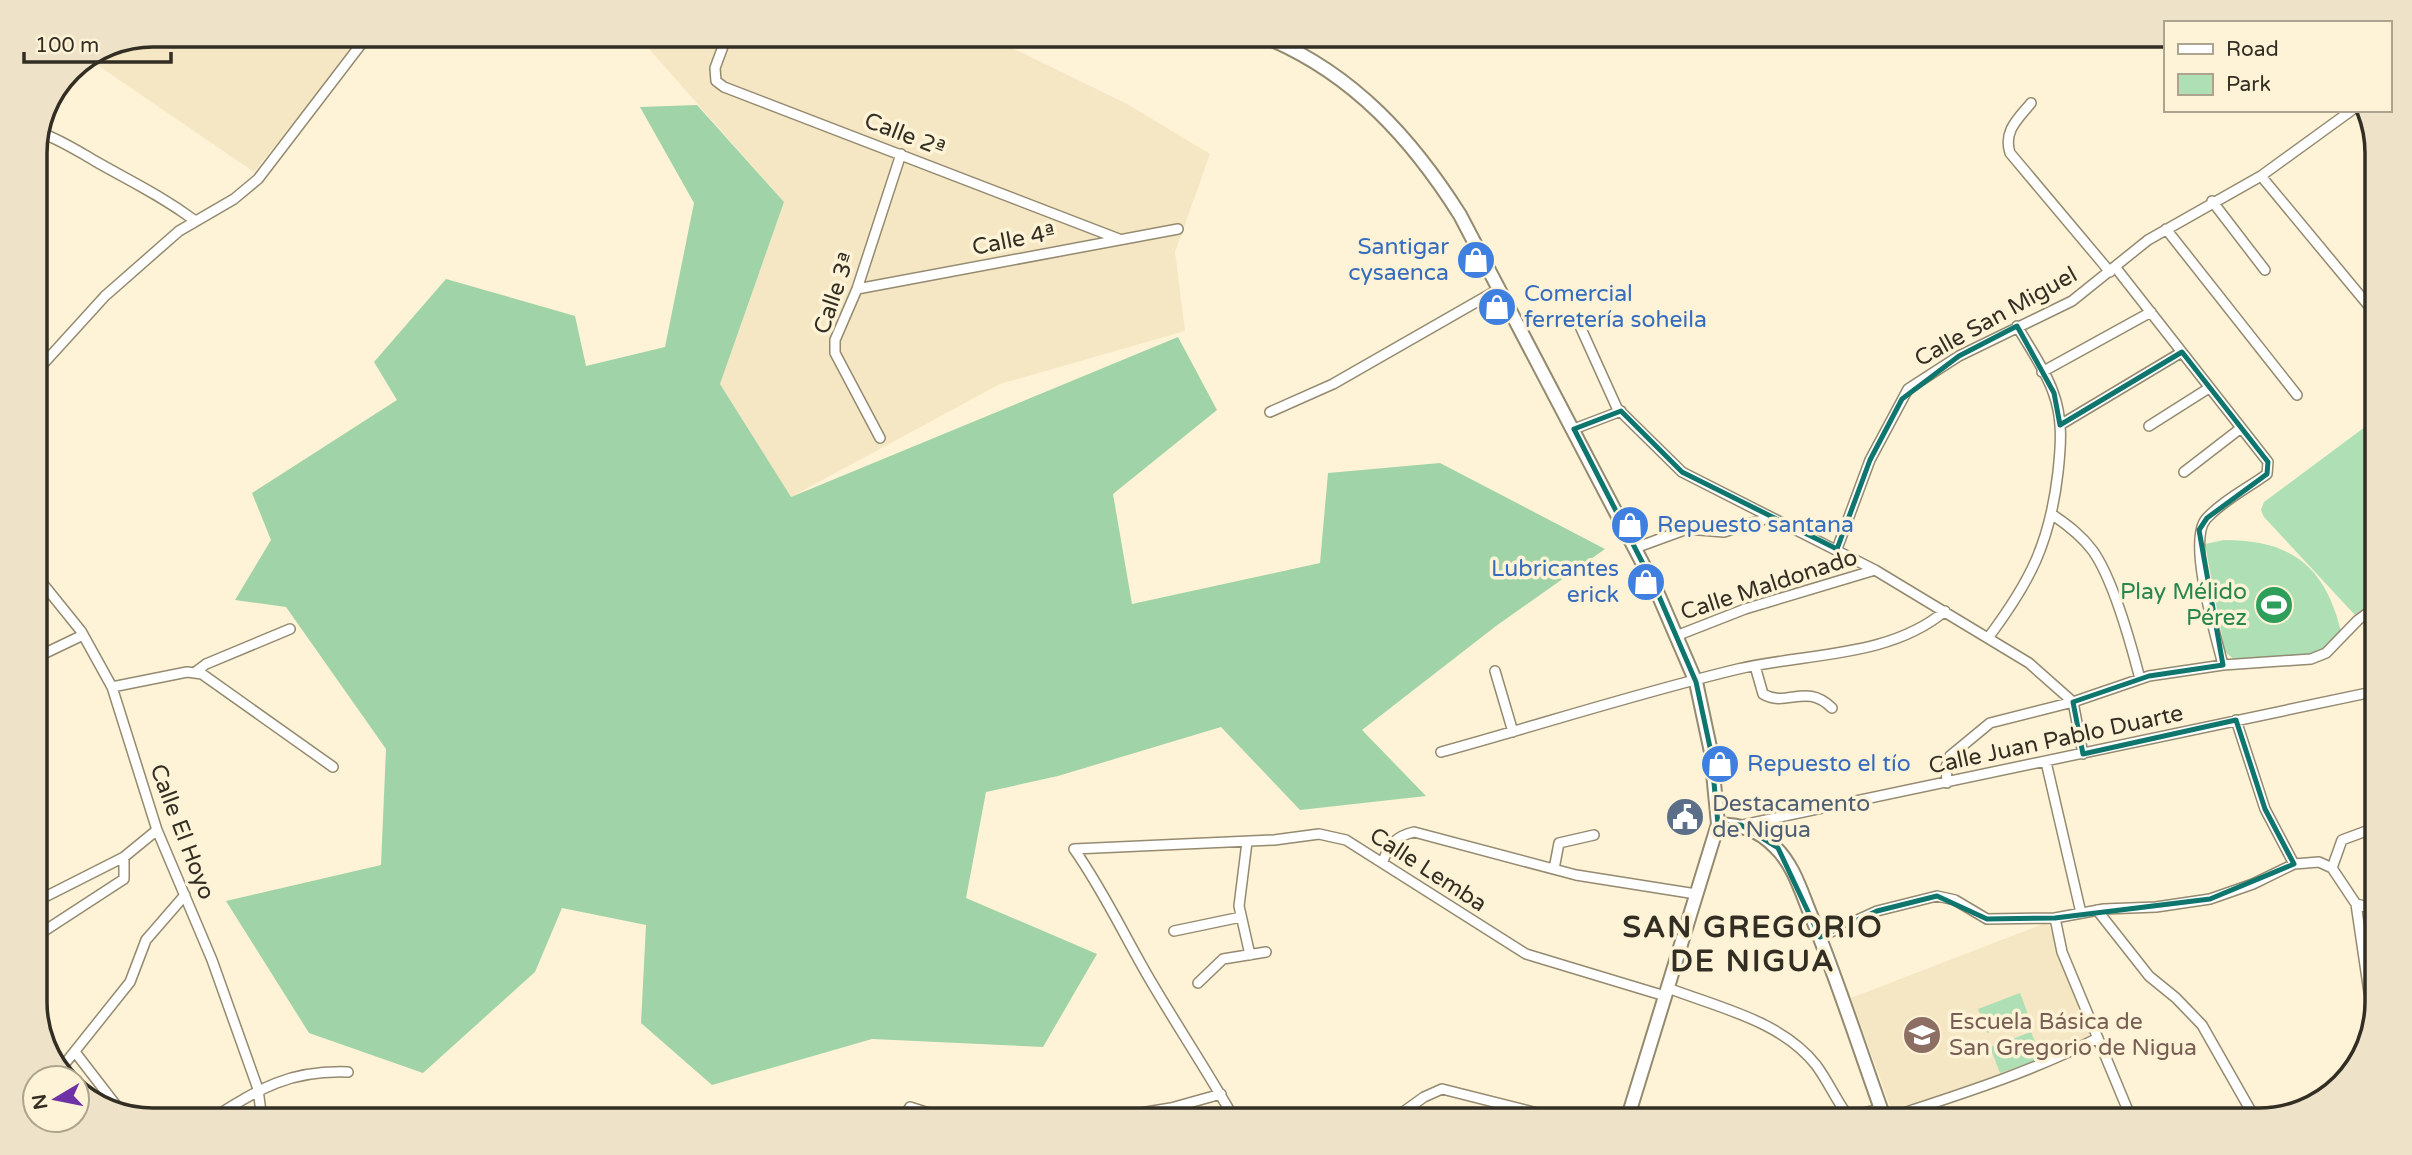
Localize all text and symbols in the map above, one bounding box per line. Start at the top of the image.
scale bar [24,21,172,65]
legend [2164,21,2391,112]
text: 100 m [35,33,99,58]
text: Road [2226,37,2279,62]
text: Park [2226,72,2271,97]
street label: Calle 2ª [860,107,950,163]
street label: Calle 4ª [970,218,1058,262]
place label: Santigar cysaenca [1348,233,1449,287]
shop icon: Santigar cysaenca [1455,239,1497,281]
street label: Calle 3ª [808,248,862,338]
street label: Calle San Miguel [1910,261,2082,373]
place label: Comercial ferretería soheila [1524,280,1707,334]
shop icon: Comercial ferretería soheila [1476,286,1518,328]
shop icon: Repuesto santana [1609,504,1651,546]
place label: Repuesto santana [1657,511,1854,539]
street label: Calle Maldonado [1677,543,1861,627]
place label: Lubricantes erick [1491,555,1619,609]
shop icon: Lubricantes erick [1625,561,1667,603]
place label: Play Mélido Pérez [2120,578,2247,632]
sports icon: Play Mélido Pérez [2253,584,2295,626]
street label: Calle Juan Pablo Duarte [1926,699,2186,781]
shop icon: Repuesto el tío [1699,743,1741,785]
place label: Repuesto el tío [1747,750,1911,778]
street label: Calle El Hoyo [143,760,221,904]
place label: Destacamento de Nigua [1712,790,1870,844]
public building icon: Destacamento de Nigua [1664,796,1706,838]
street label: Calle Lemba [1364,822,1492,918]
district label: SAN GREGORIO DE NIGUA [1622,909,1884,980]
place label: Escuela Básica de San Gregorio de Nigua [1949,1008,2197,1062]
school or university icon: Escuela Básica de San Gregorio de Nigua [1901,1014,1943,1056]
north arrow [21,1064,91,1134]
text: N [28,1092,52,1111]

